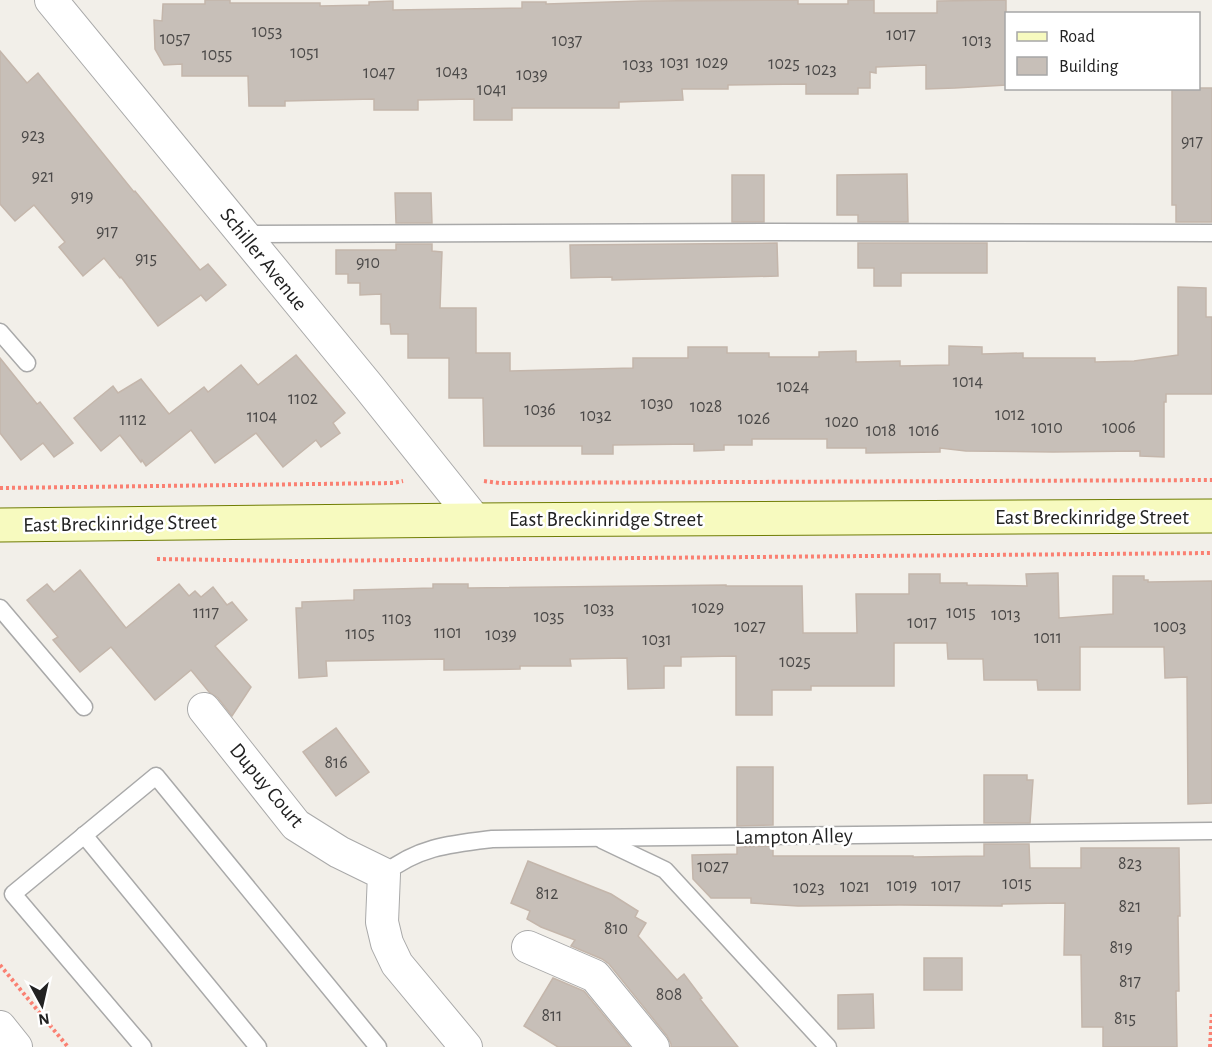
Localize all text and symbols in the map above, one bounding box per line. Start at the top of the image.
legend [1005,12,1200,90]
house number: 1053 [252,23,282,41]
house number: 1017 [886,26,916,44]
text: Road [1059,28,1095,46]
house number: 1057 [160,30,190,48]
house number: 1037 [552,32,582,50]
house number: 1013 [962,32,992,50]
house number: 1051 [290,44,320,62]
house number: 1055 [202,46,232,64]
house number: 1031 [660,54,690,72]
house number: 1029 [696,54,728,72]
house number: 1025 [768,55,800,73]
house number: 1033 [623,56,653,74]
text: Building [1059,58,1119,76]
house number: 1023 [805,61,837,79]
house number: 1043 [436,63,468,81]
house number: 1047 [363,64,395,82]
house number: 1039 [516,66,548,84]
house number: 1041 [477,81,507,99]
house number: 923 [21,127,45,145]
house number: 917 [1181,133,1203,151]
house number: 921 [32,168,54,186]
house number: 919 [70,188,94,206]
street label: Schiller Avenue [216,204,311,315]
house number: 917 [96,223,118,241]
house number: 915 [135,250,157,268]
house number: 910 [356,254,380,272]
house number: 1014 [953,373,984,391]
house number: 1024 [777,378,810,396]
house number: 1102 [288,390,318,408]
house number: 1030 [641,395,673,413]
house number: 1028 [690,398,722,416]
house number: 1036 [524,401,556,419]
house number: 1012 [995,406,1025,424]
house number: 1032 [580,407,612,425]
house number: 1104 [247,408,278,426]
house number: 1026 [738,410,770,428]
house number: 1112 [120,411,146,429]
house number: 1020 [825,413,859,431]
house number: 1010 [1031,419,1063,437]
house number: 1006 [1102,419,1136,437]
house number: 1018 [866,422,896,440]
house number: 1016 [909,422,939,440]
street label: East Breckinridge Street [995,507,1189,528]
street label: East Breckinridge Street [509,509,703,530]
street label: East Breckinridge Street [23,511,217,536]
house number: 1029 [692,599,724,617]
house number: 1033 [584,600,614,618]
house number: 1117 [193,604,219,622]
house number: 1015 [946,604,976,622]
house number: 1013 [991,606,1021,624]
house number: 1035 [534,608,564,626]
house number: 1103 [382,610,412,628]
house number: 1017 [907,614,937,632]
house number: 1027 [734,618,766,636]
house number: 1003 [1154,618,1186,636]
house number: 1101 [434,624,462,642]
house number: 1105 [345,625,375,643]
house number: 1039 [485,626,517,644]
house number: 1011 [1034,629,1062,647]
house number: 1031 [642,631,672,649]
house number: 1025 [779,653,811,671]
street label: Dupuy Court [226,739,308,832]
house number: 816 [324,754,348,772]
street label: Lampton Alley [735,825,853,848]
house number: 823 [1118,855,1142,873]
house number: 1027 [697,858,729,876]
house number: 1015 [1002,875,1032,893]
house number: 1019 [887,877,917,895]
house number: 1017 [931,877,961,895]
house number: 1021 [840,878,870,896]
house number: 1023 [793,879,825,897]
house number: 812 [536,885,558,903]
house number: 821 [1119,898,1141,916]
house number: 810 [604,920,628,938]
house number: 819 [1109,939,1133,957]
house number: 817 [1119,973,1141,991]
north arrow [12,975,72,1035]
house number: 808 [656,986,682,1004]
house number: 811 [542,1007,562,1025]
text: N [37,1010,51,1028]
house number: 815 [1114,1010,1136,1028]

